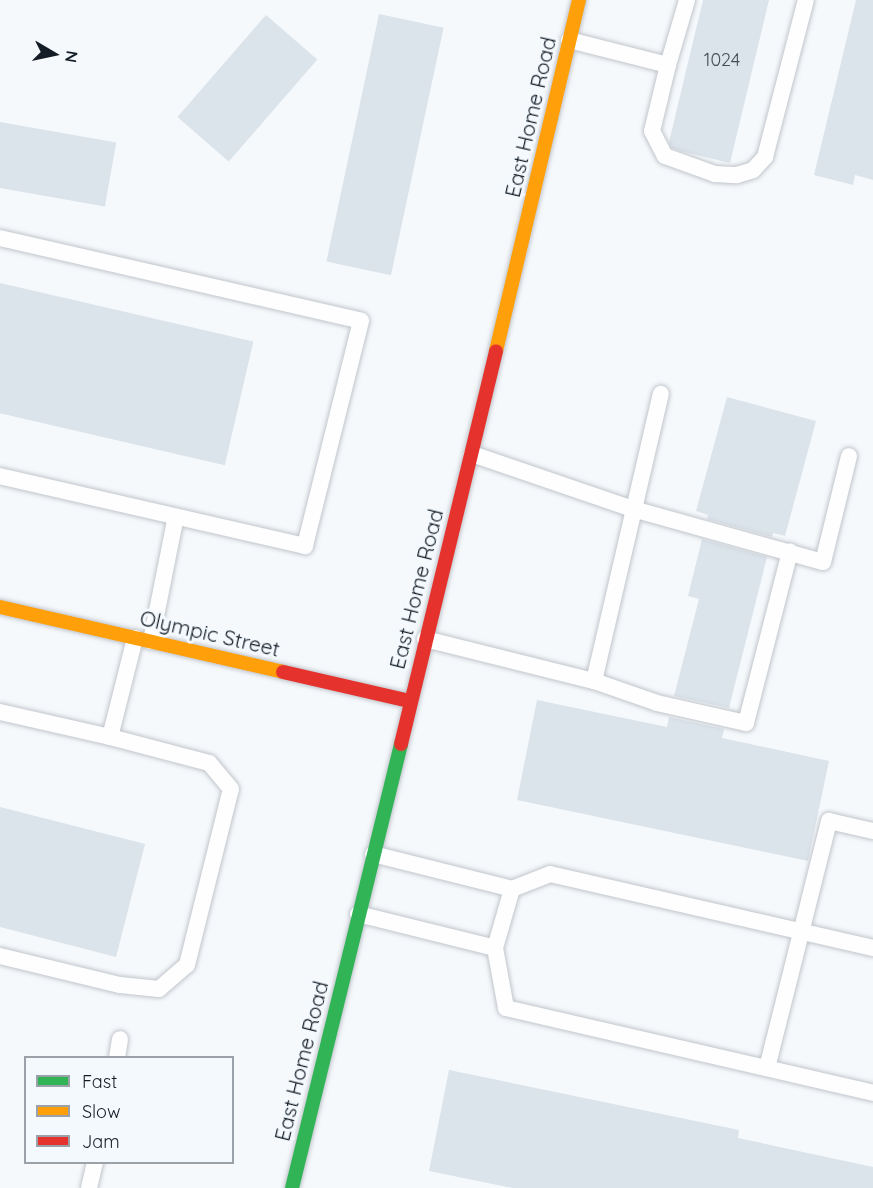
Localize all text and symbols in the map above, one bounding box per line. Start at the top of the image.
north arrow [24,24,84,84]
street label: East Home Road [499,34,561,200]
text: N [61,49,83,64]
house number: 1024 [704,49,740,71]
street label: East Home Road [384,506,448,672]
street label: Olympic Street [138,605,282,661]
street label: East Home Road [269,978,333,1144]
legend [24,1056,234,1164]
text: Fast [82,1070,117,1093]
text: Slow [82,1100,120,1123]
text: Jam [82,1130,120,1153]

